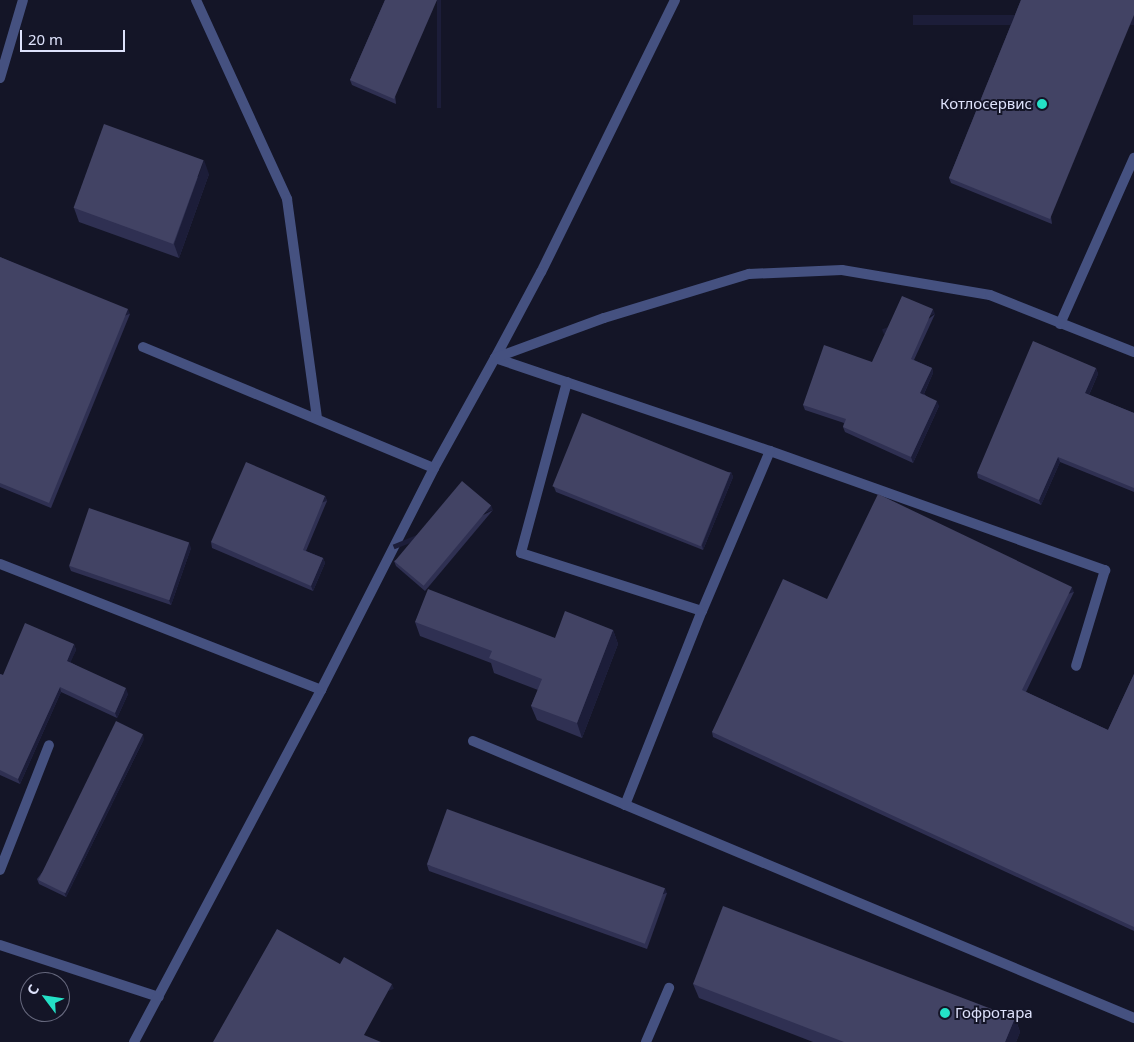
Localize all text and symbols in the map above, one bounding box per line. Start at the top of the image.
scale bar [22,20,128,52]
text: 20 m [28,29,63,49]
place label: Котлосервис [940,95,1032,113]
marker: Котлосервис [1036,98,1048,110]
north arrow [20,972,70,1022]
text: С [22,981,43,998]
place label: Гофротара [955,1004,1033,1022]
marker: Гофротара [939,1007,951,1019]

